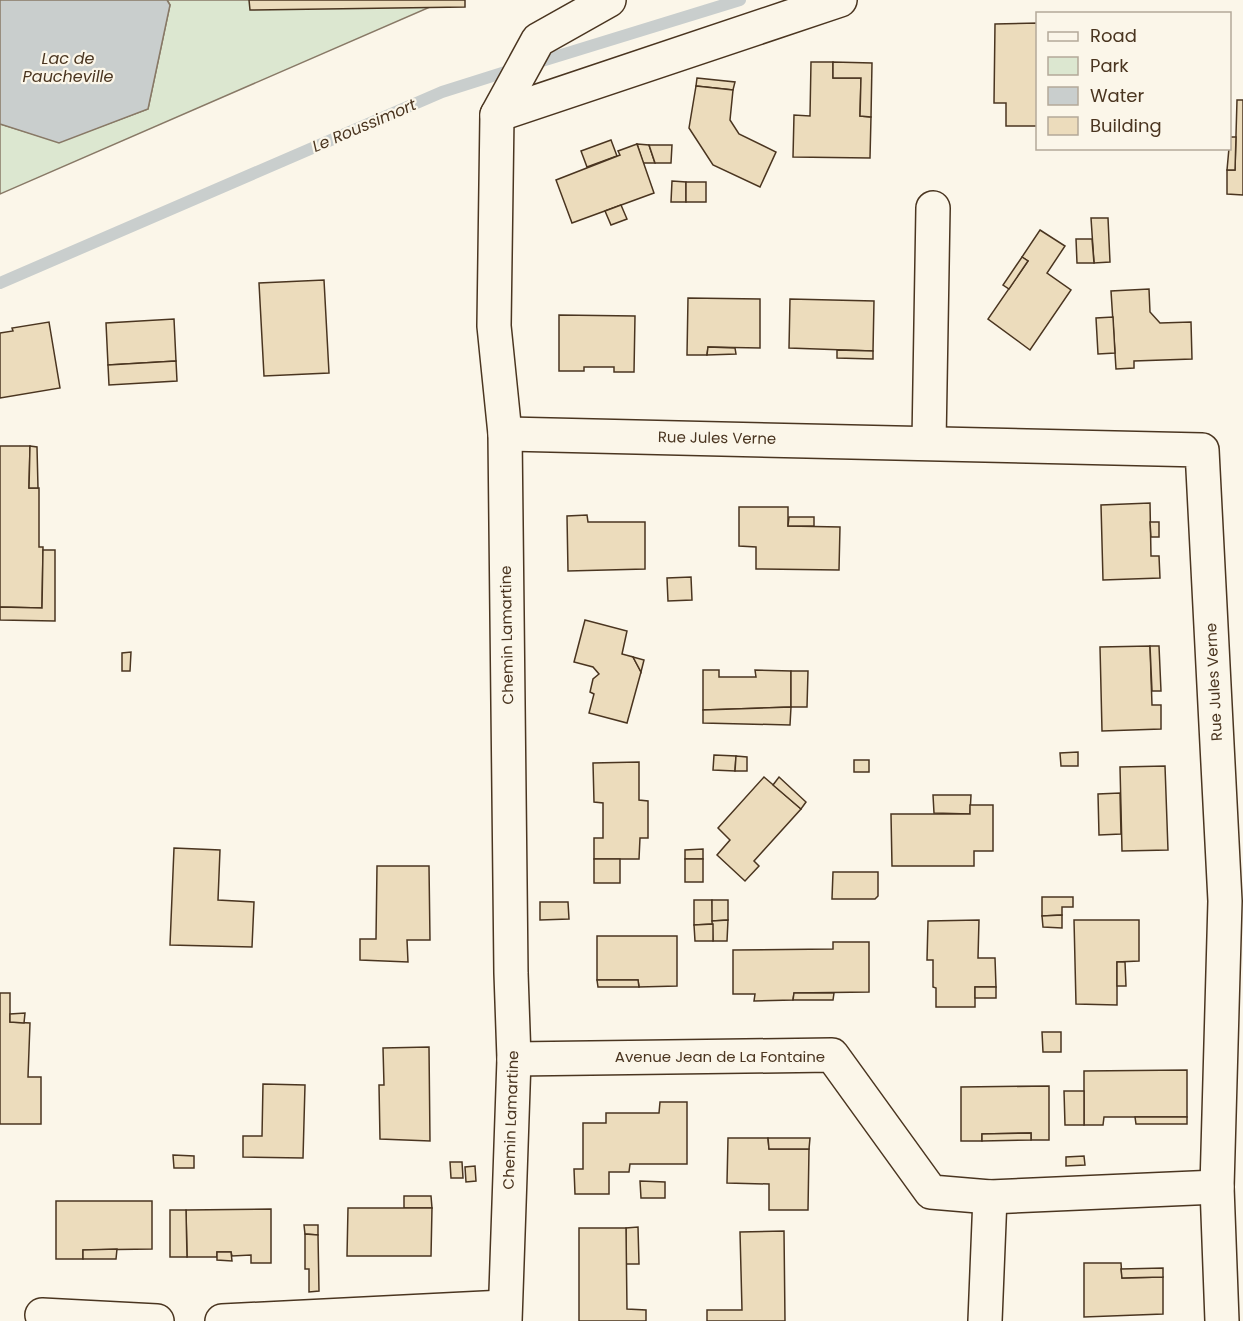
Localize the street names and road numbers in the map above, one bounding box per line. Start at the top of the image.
street label: Rue Jules Verne [658,426,776,449]
street label: Chemin Lamartine [495,565,518,705]
street label: Rue Jules Verne [1200,622,1227,742]
street label: Avenue Jean de La Fontaine [615,1046,825,1067]
street label: Chemin Lamartine [498,1050,523,1190]

